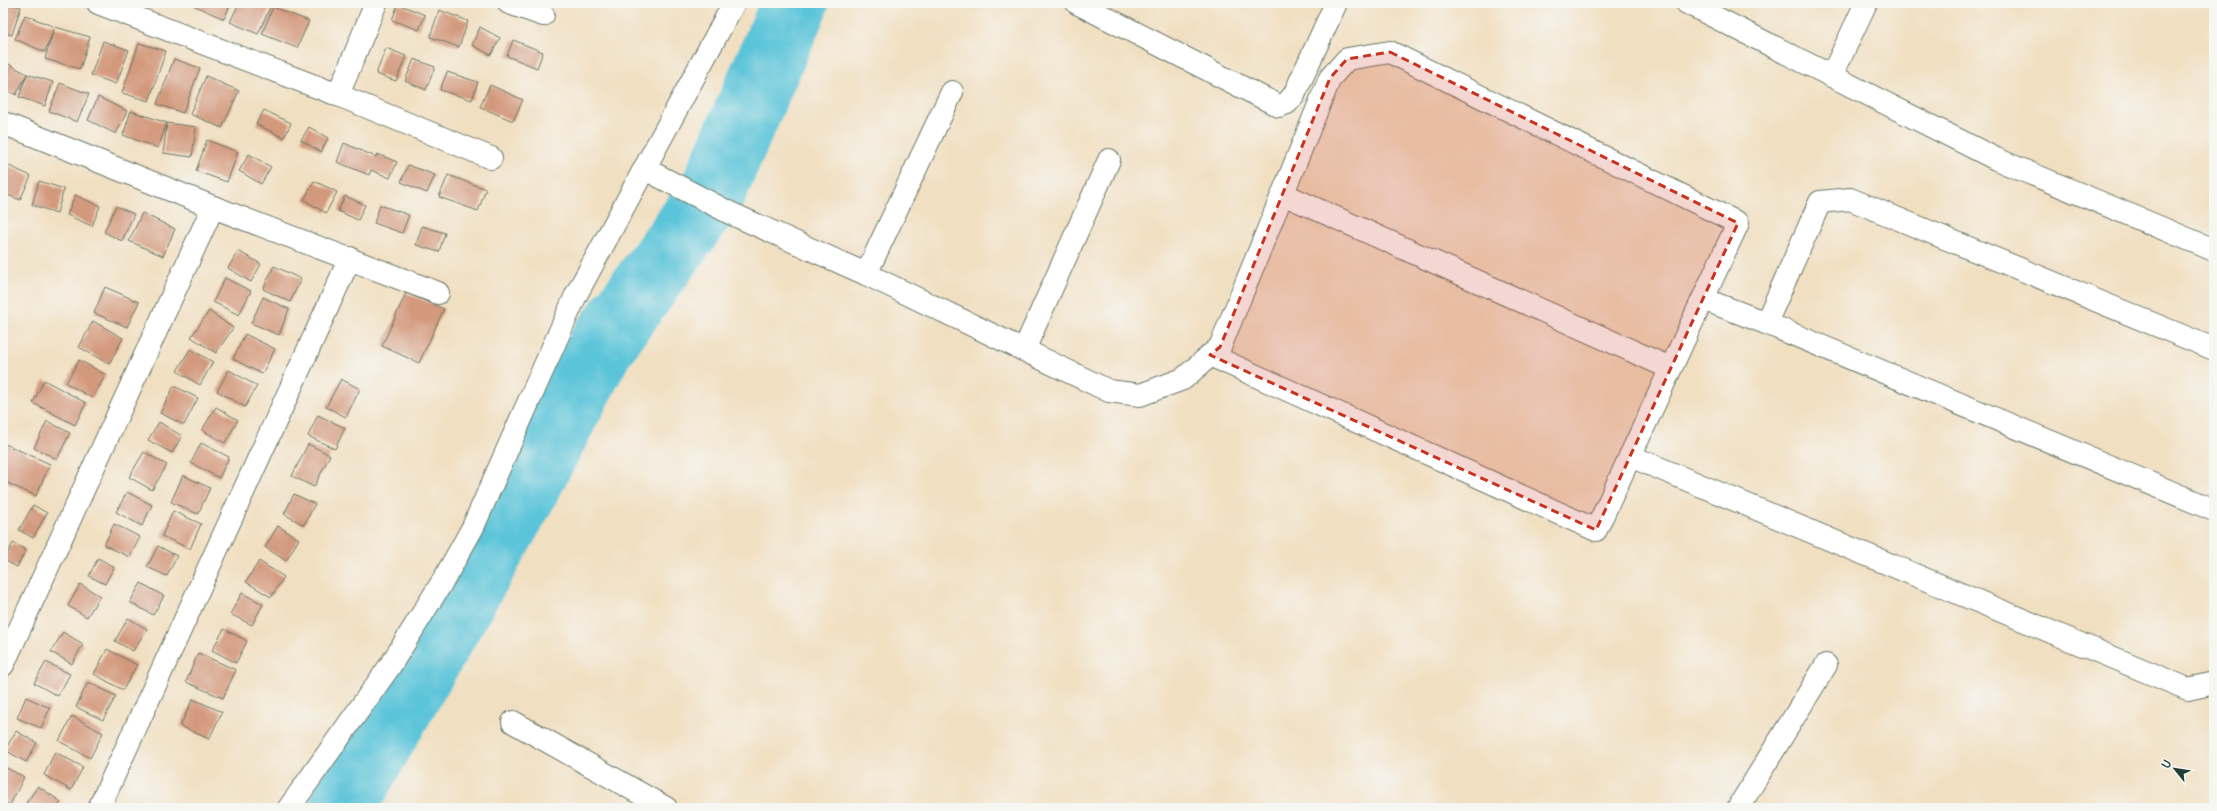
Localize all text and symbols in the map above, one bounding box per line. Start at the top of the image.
north arrow [2155,749,2195,789]
text: U [2158,757,2174,771]

